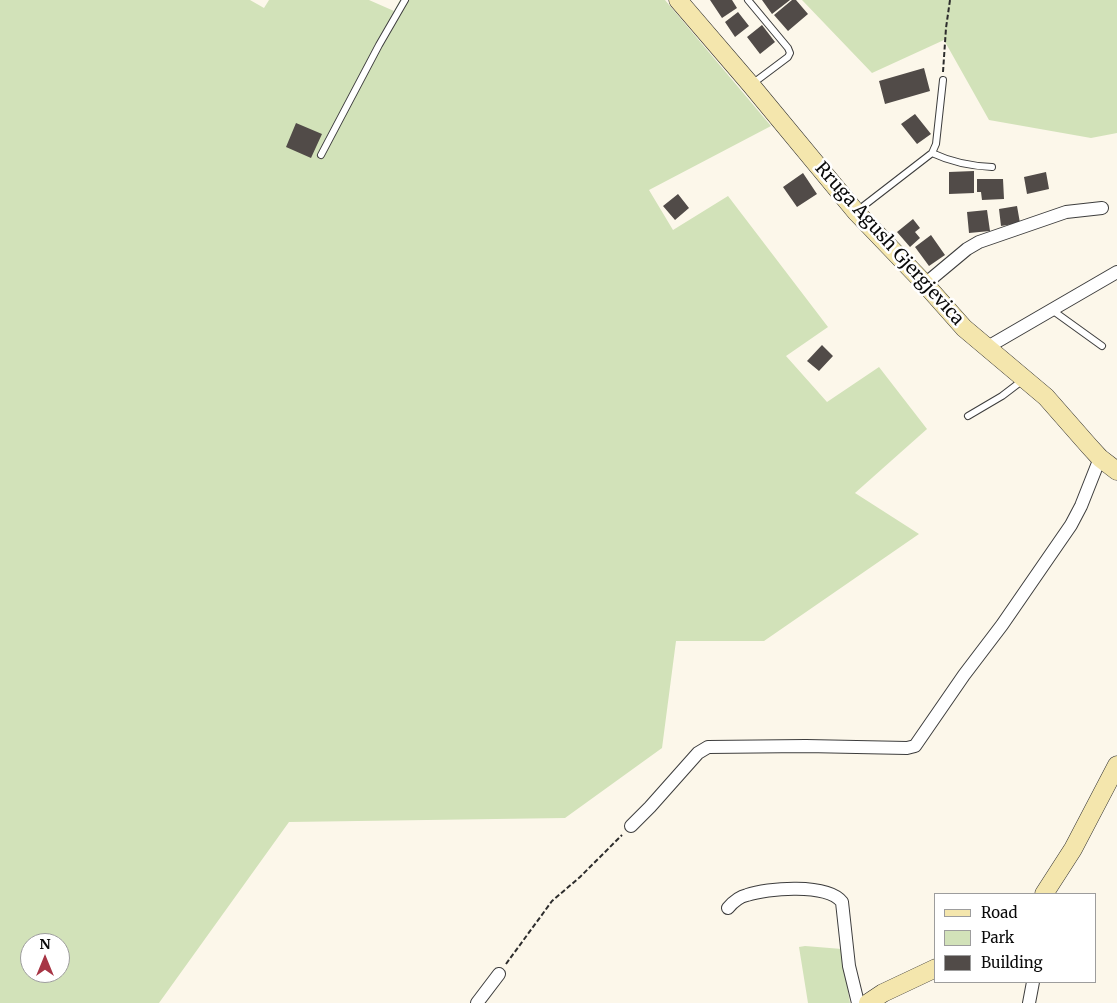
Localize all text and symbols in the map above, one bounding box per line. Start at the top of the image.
street label: Rruga Agush Gjergjevica [810,158,968,330]
legend [934,893,1097,983]
text: Road [981,903,1017,922]
text: Park [981,928,1014,947]
north arrow [20,933,70,983]
text: N [39,935,51,953]
text: Building [981,953,1043,972]

